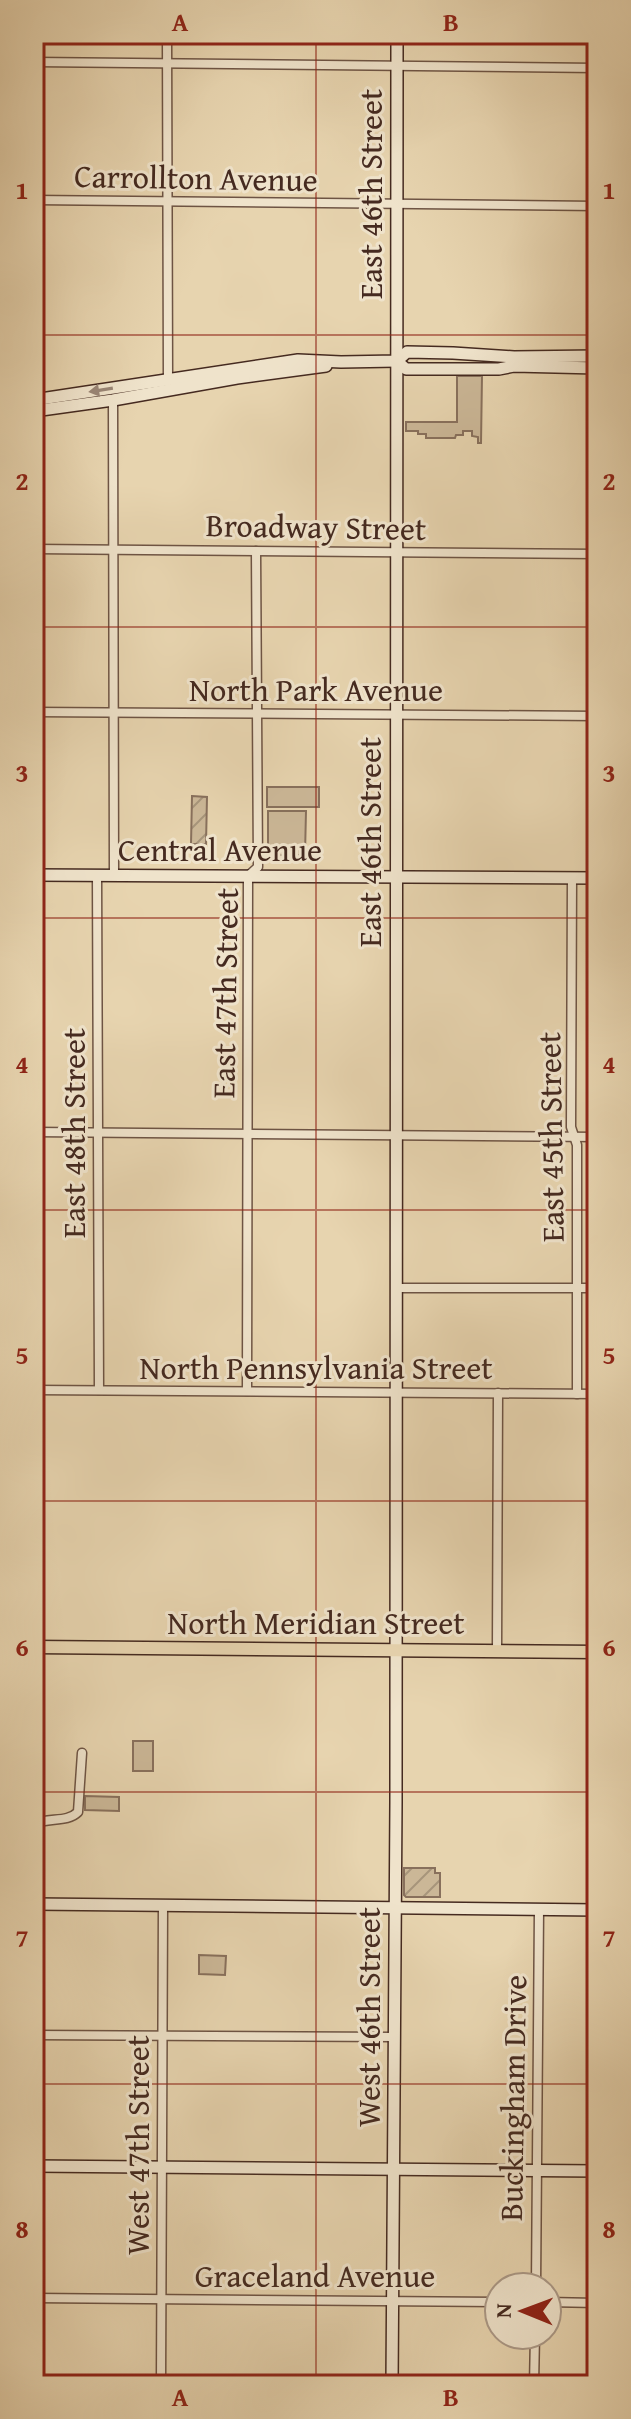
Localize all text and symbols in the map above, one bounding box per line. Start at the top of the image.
text: A [172,2,189,41]
text: B [443,2,459,41]
street label: East 46th Street [347,89,394,299]
street label: Carrollton Avenue [74,152,318,203]
text: 1 [15,170,29,209]
text: 1 [602,170,616,209]
one-way arrow [88,385,113,397]
text: 2 [15,461,29,500]
text: 2 [602,461,616,500]
street label: Broadway Street [205,501,427,552]
street label: North Park Avenue [189,666,443,713]
street label: East 46th Street [346,737,393,947]
text: 3 [15,753,29,792]
text: 3 [602,753,616,792]
street label: Central Avenue [118,826,322,873]
street label: East 47th Street [199,887,250,1099]
street label: East 48th Street [50,1028,97,1238]
street label: East 45th Street [525,1031,576,1243]
text: 4 [15,1044,29,1083]
text: 4 [602,1044,616,1083]
text: 5 [15,1335,29,1374]
text: 5 [602,1335,616,1374]
street label: North Pennsylvania Street [139,1344,493,1391]
street label: North Meridian Street [167,1599,465,1646]
text: 6 [15,1627,29,1666]
text: 6 [602,1627,616,1666]
street label: West 46th Street [345,1907,392,2127]
text: 7 [15,1918,29,1957]
text: 7 [602,1918,616,1957]
street label: Buckingham Drive [487,1974,538,2222]
street label: West 47th Street [114,2035,161,2255]
text: 8 [15,2209,29,2248]
text: 8 [602,2209,616,2248]
street label: Graceland Avenue [195,2252,435,2299]
north arrow [483,2271,563,2351]
text: N [487,2303,519,2318]
text: A [172,2377,189,2416]
text: B [443,2377,459,2416]

